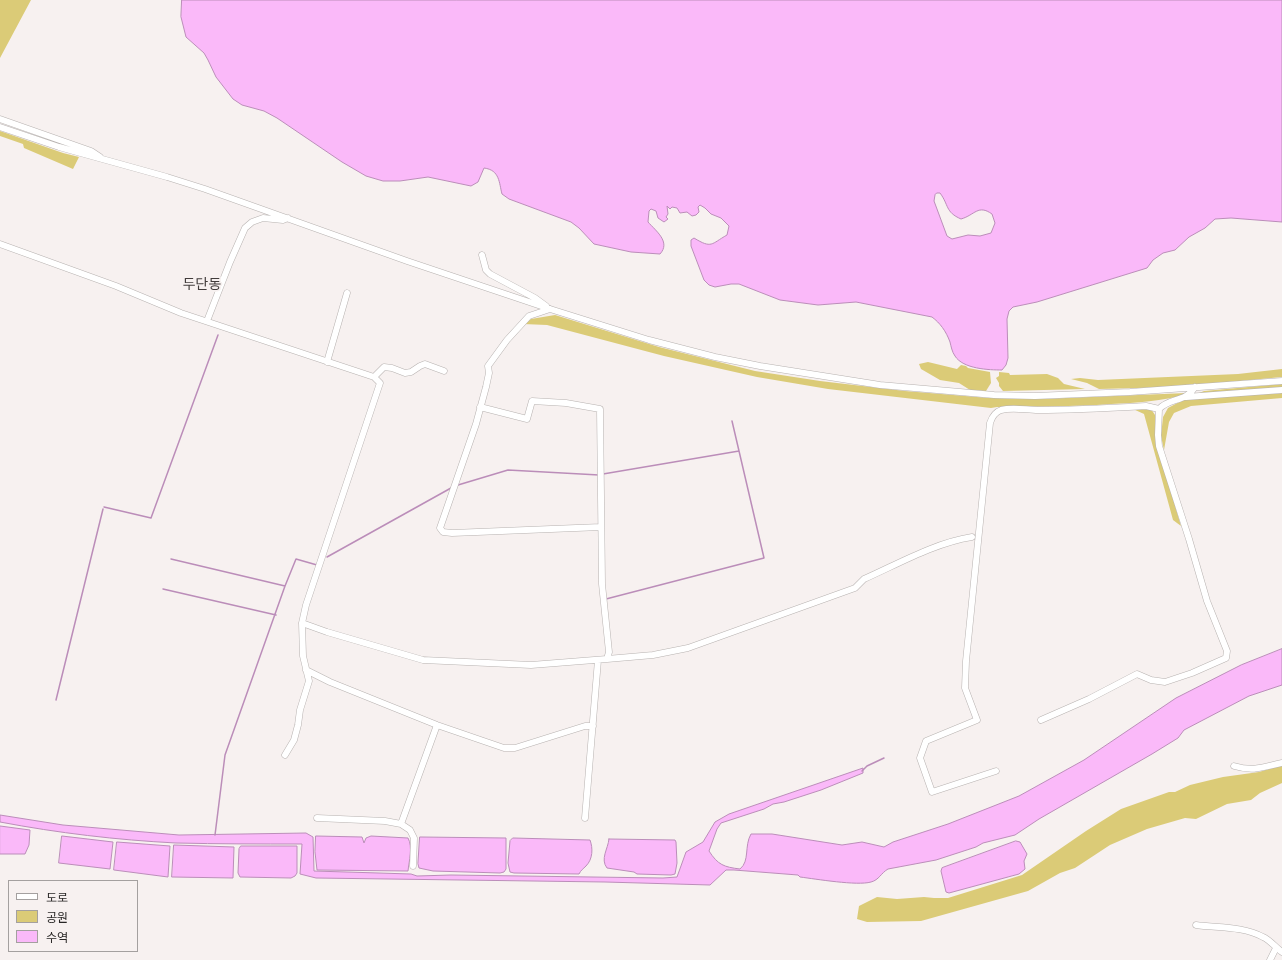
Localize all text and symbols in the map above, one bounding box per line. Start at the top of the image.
district label: 두단동 [183,277,221,293]
legend [8,880,138,952]
text: 도로 [46,890,68,905]
text: 공원 [46,910,68,925]
text: 수역 [46,930,68,945]

